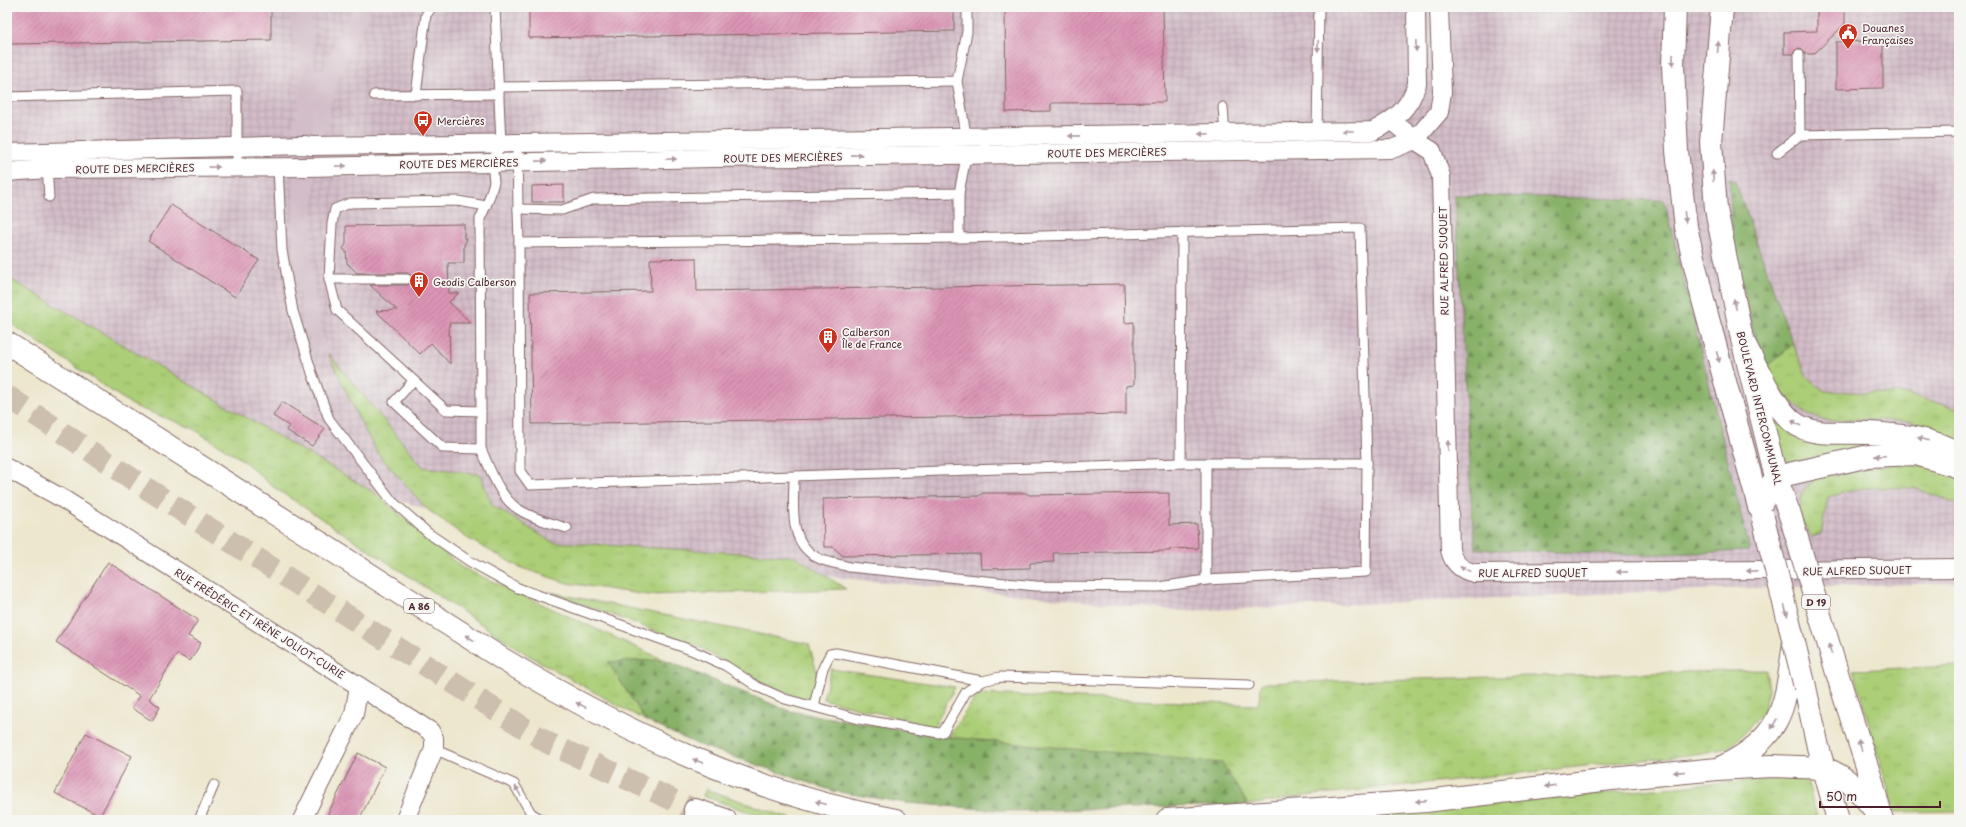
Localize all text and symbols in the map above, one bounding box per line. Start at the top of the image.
place label: Douanes Françaises [1862,20,1914,47]
public building icon: Douanes Françaises [1837,22,1859,50]
one-way arrow [1315,40,1321,53]
one-way arrow [1413,40,1420,52]
one-way arrow [1715,41,1721,53]
one-way arrow [1670,54,1676,67]
bus stop icon: Mercières [412,109,434,137]
place label: Mercières [437,113,485,128]
one-way arrow [1341,128,1354,134]
one-way arrow [1197,131,1210,137]
one-way arrow [1067,133,1080,139]
street label: ROUTE DES MERCIÈRES [1047,143,1167,161]
street label: ROUTE DES MERCIÈRES [723,148,843,166]
one-way arrow [851,152,863,159]
street label: ROUTE DES MERCIÈRES [399,154,519,172]
one-way arrow [665,155,677,162]
one-way arrow [535,158,547,165]
street label: ROUTE DES MERCIÈRES [75,159,195,177]
one-way arrow [335,163,348,169]
one-way arrow [208,164,221,170]
one-way arrow [1710,170,1717,182]
street label: RUE ALFRED SUQUET [1435,206,1451,316]
one-way arrow [1682,211,1688,223]
building icon: Geodis Calberson [408,270,430,298]
place label: Geodis Calberson [433,274,516,289]
one-way arrow [1731,298,1737,311]
place label: Calberson Île de France [841,324,903,351]
building icon: Calberson Île de France [817,326,839,354]
street label: BOULEVARD INTERCOMMUNAL [1734,329,1786,487]
one-way arrow [1716,351,1722,364]
one-way arrow [1790,419,1802,426]
one-way arrow [1917,436,1929,442]
one-way arrow [1445,439,1451,452]
one-way arrow [1874,452,1886,459]
street label: RUE ALFRED SUQUET [1802,562,1912,578]
street label: RUE FRÉDÉRIC ET IRÈNE JOLIOT-CURIE [172,564,348,682]
street label: RUE ALFRED SUQUET [1478,565,1588,580]
one-way arrow [1459,566,1471,572]
one-way arrow [1745,568,1758,574]
one-way arrow [1615,569,1628,575]
road number: D 19 [1802,595,1830,609]
road number: A 86 [404,599,434,613]
one-way arrow [1783,604,1789,617]
one-way arrow [465,634,475,642]
one-way arrow [1827,642,1833,654]
one-way arrow [575,702,587,708]
one-way arrow [1770,719,1777,730]
one-way arrow [1857,738,1863,750]
one-way arrow [692,758,704,764]
one-way arrow [1673,769,1685,776]
one-way arrow [1544,783,1556,789]
scale bar [1820,783,1940,809]
one-way arrow [514,785,521,797]
text: 50 m [1826,787,1857,805]
one-way arrow [1415,798,1427,805]
one-way arrow [815,800,827,806]

